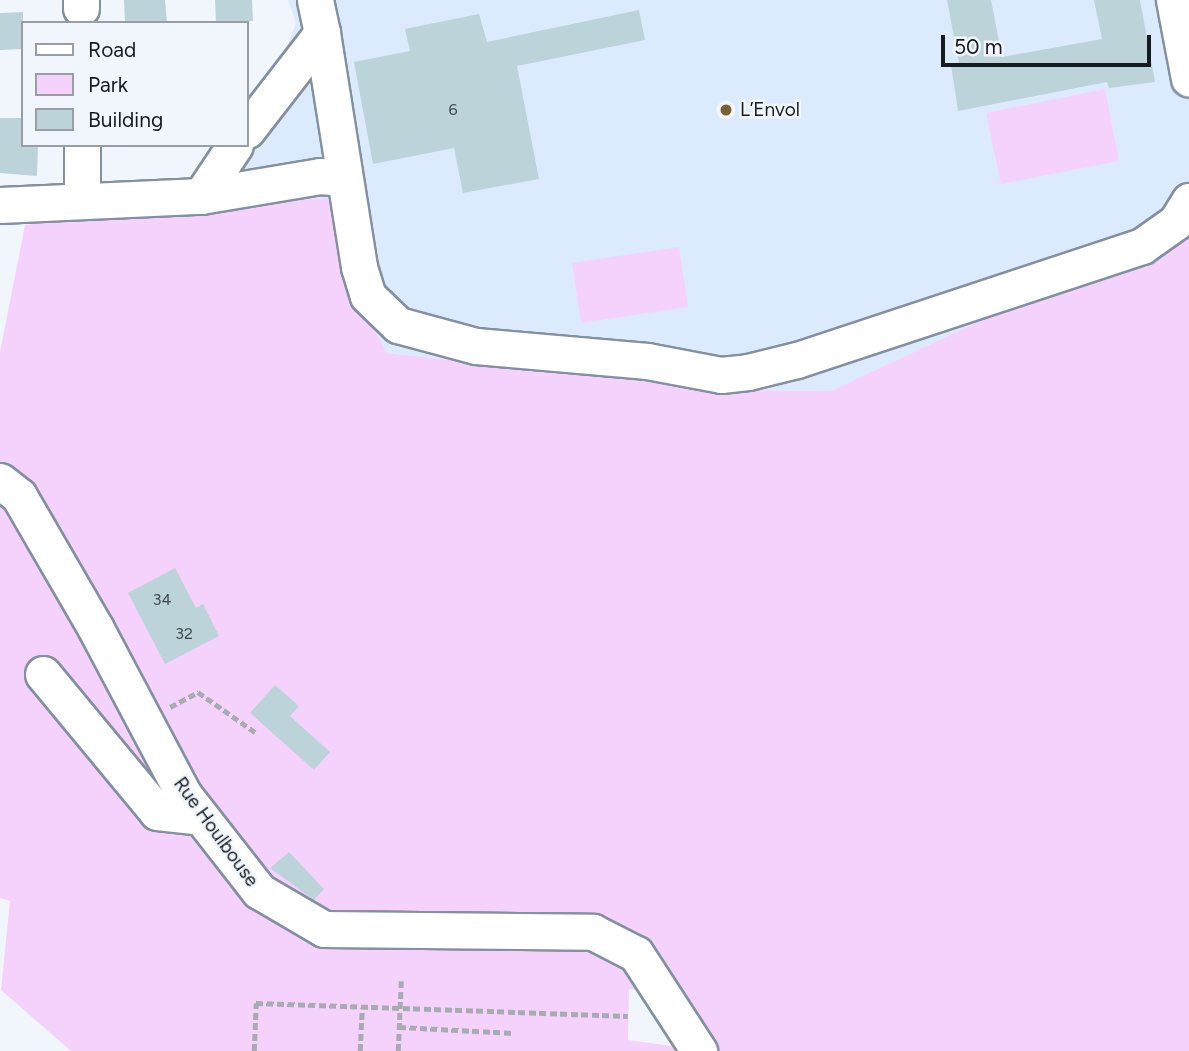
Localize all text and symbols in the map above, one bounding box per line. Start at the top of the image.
legend [21,21,248,147]
scale bar [944,21,1154,65]
text: 50 m [954,34,1003,59]
text: Road [88,37,136,62]
text: Park [88,72,128,97]
place label: L’Envol [740,99,800,121]
house number: 6 [448,100,458,120]
marker: L’Envol [718,102,734,118]
text: Building [88,107,163,132]
house number: 34 [153,590,171,610]
house number: 32 [175,624,193,644]
street label: Rue Houlbouse [169,773,263,891]

